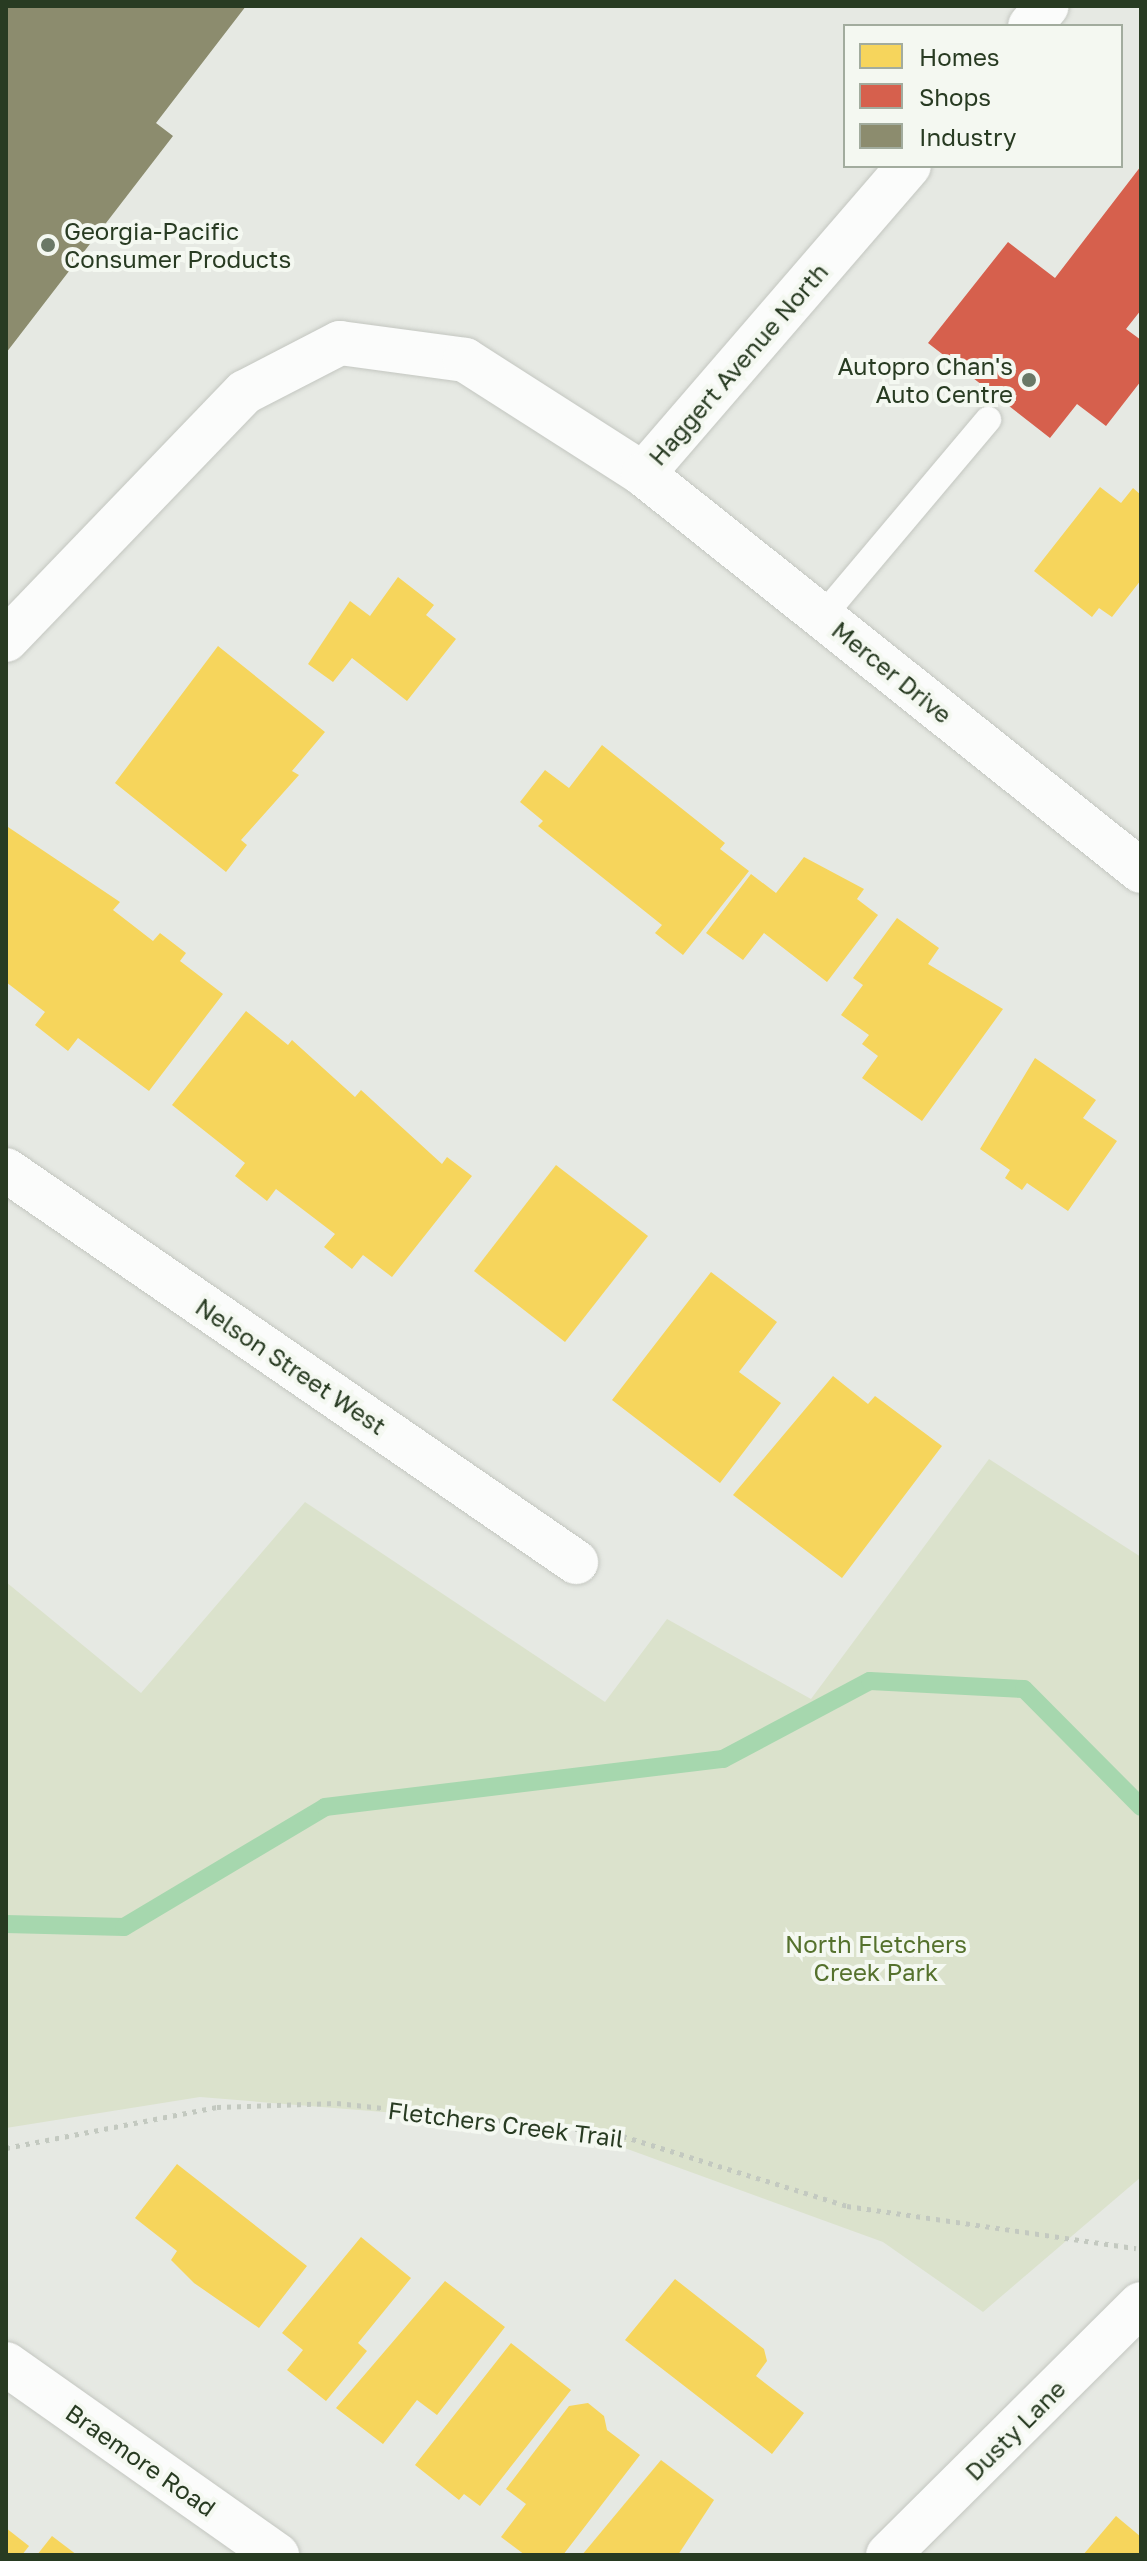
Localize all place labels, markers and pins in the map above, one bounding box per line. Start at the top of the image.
place label: Georgia-Pacific Consumer Products [64,217,291,273]
marker: Georgia-Pacific Consumer Products [39,236,57,254]
place label: Autopro Chan's Auto Centre [837,352,1013,408]
marker: Autopro Chan's Auto Centre [1020,371,1038,389]

